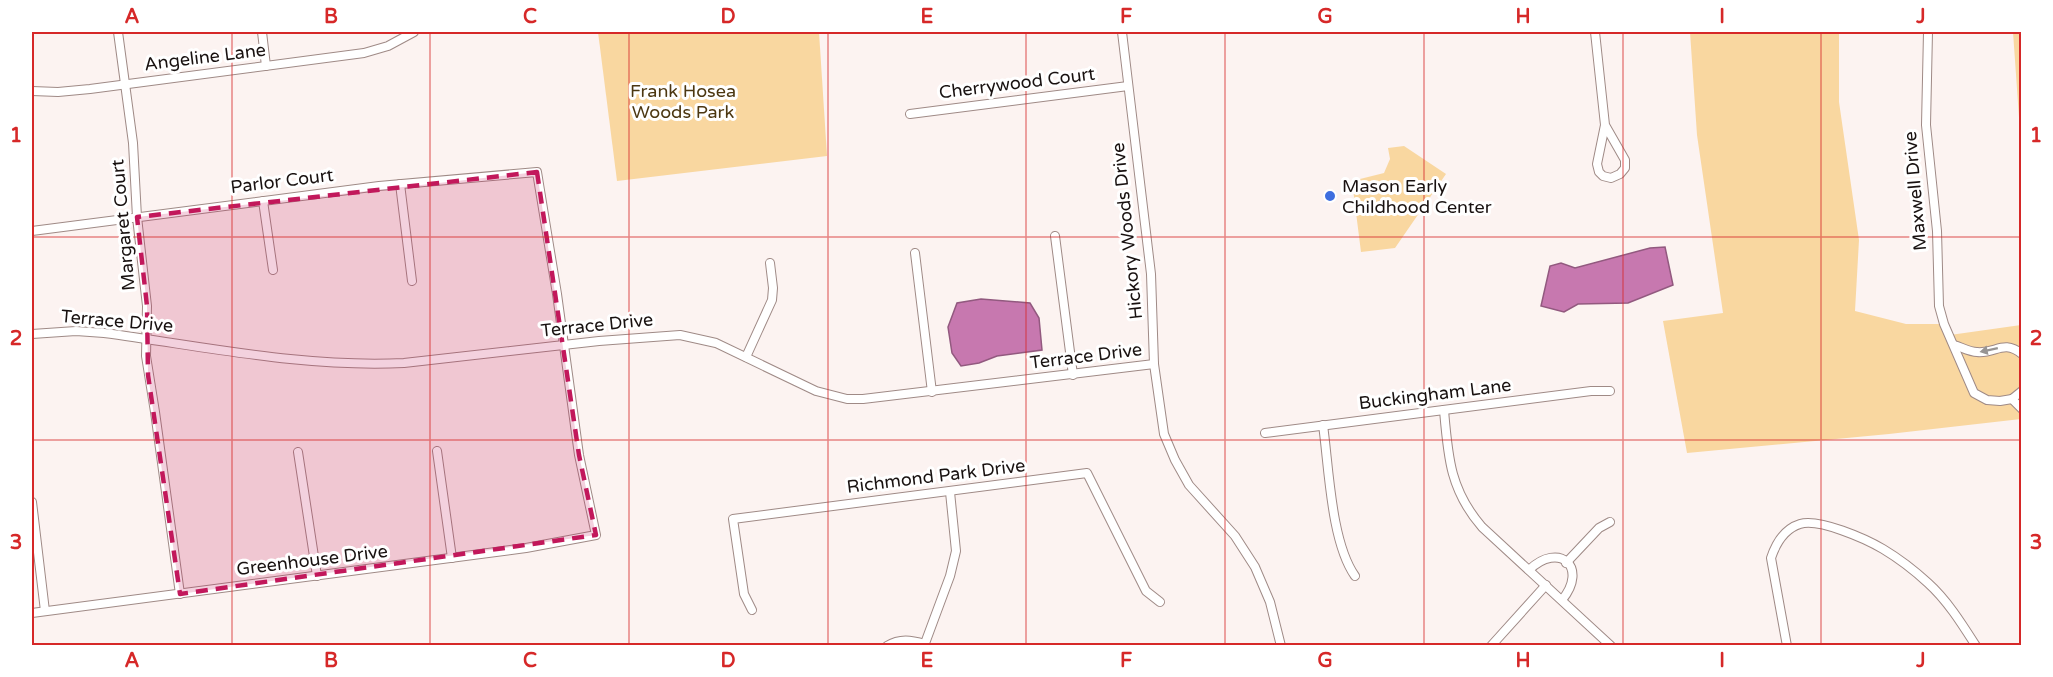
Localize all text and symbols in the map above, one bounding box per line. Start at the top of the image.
text: A [125,5,140,29]
text: B [324,5,338,29]
text: C [523,5,537,29]
text: D [720,5,736,29]
text: E [921,5,934,29]
text: F [1120,5,1132,29]
text: G [1317,5,1333,29]
text: H [1515,5,1531,29]
text: I [1719,5,1725,29]
text: J [1915,5,1926,29]
street label: Angeline Lane [143,39,267,75]
street label: Cherrywood Court [938,62,1096,103]
park label: Frank Hosea Woods Park [630,80,736,123]
text: 1 [10,124,22,148]
text: 1 [2030,124,2042,148]
street label: Maxwell Drive [1899,130,1931,252]
street label: Hickory Woods Drive [1107,142,1147,320]
street label: Margaret Court [106,158,140,292]
street label: Parlor Court [229,164,335,198]
place label: Mason Early Childhood Center [1342,175,1492,218]
marker: Mason Early Childhood Center [1323,189,1337,203]
street label: Terrace Drive [60,305,174,337]
street label: Terrace Drive [540,308,654,342]
text: 2 [10,327,22,351]
text: 2 [2030,327,2042,351]
street label: Terrace Drive [1029,338,1143,374]
one-way arrow [1979,346,1998,355]
street label: Buckingham Lane [1358,374,1512,414]
street label: Richmond Park Drive [845,454,1027,498]
text: 3 [10,531,22,555]
text: 3 [2030,531,2042,555]
street label: Greenhouse Drive [235,540,389,580]
text: A [125,649,140,673]
text: B [324,649,338,673]
text: C [523,649,537,673]
text: D [720,649,736,673]
text: E [921,649,934,673]
text: F [1120,649,1132,673]
text: G [1317,649,1333,673]
text: H [1515,649,1531,673]
text: I [1719,649,1725,673]
text: J [1915,649,1926,673]

